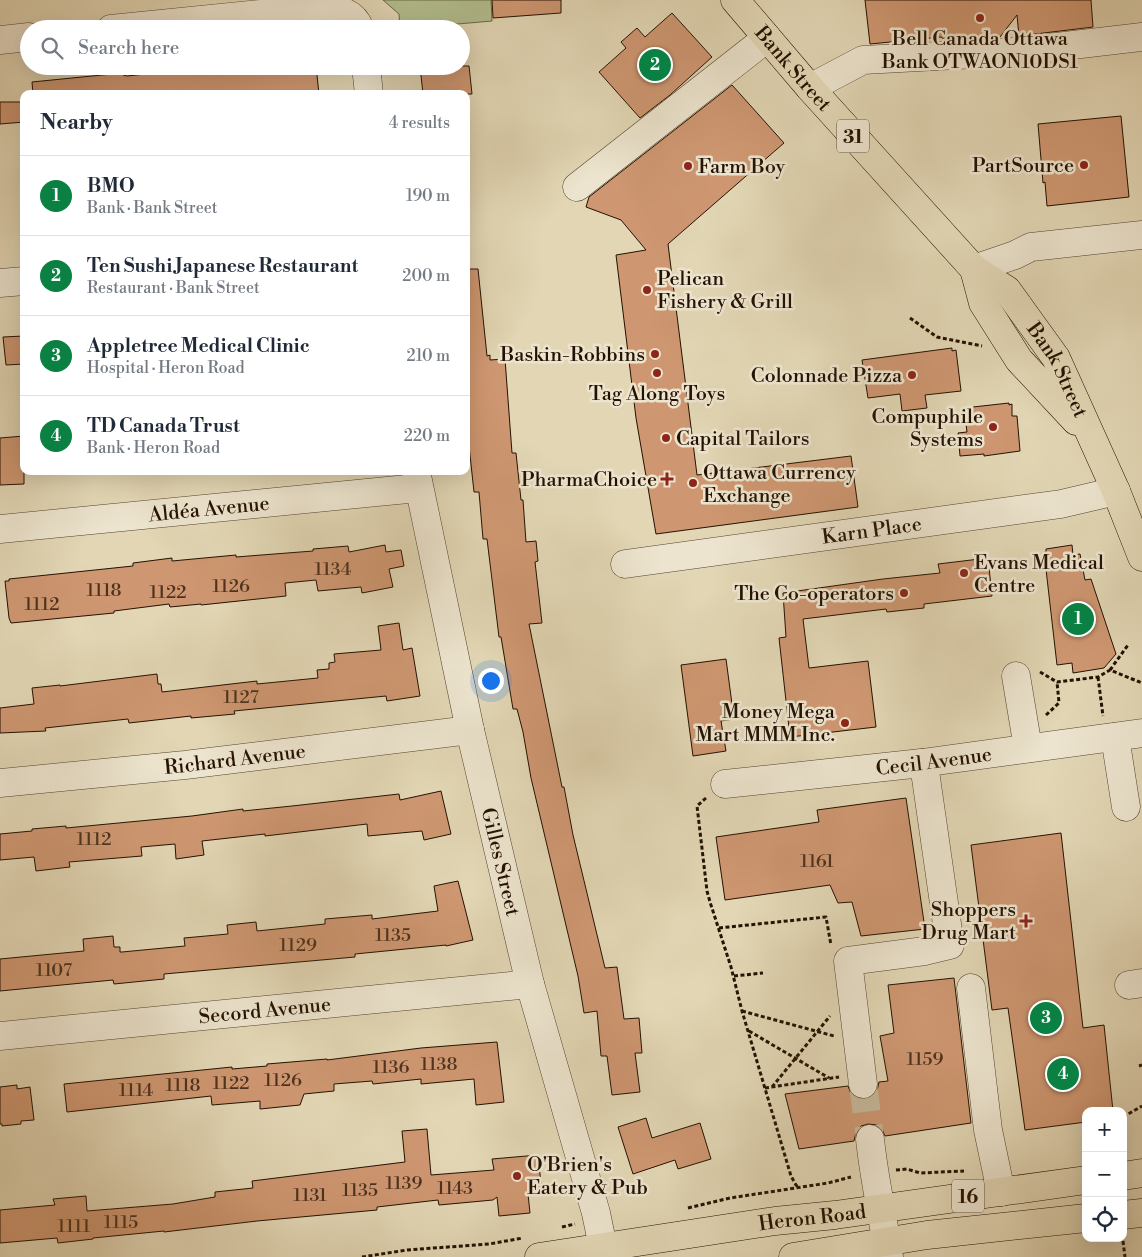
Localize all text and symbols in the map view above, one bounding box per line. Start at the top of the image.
marker: Bell Canada Ottawa Bank OTWAON10DS1 [974,12,986,24]
search box [20,20,470,75]
street label: Bank Street [748,21,836,117]
place label: Bell Canada Ottawa Bank OTWAON10DS1 [881,27,1079,75]
icon: search [38,34,66,62]
text: Search here [78,36,179,60]
pin: 2 [639,46,671,84]
text: Nearby [40,110,113,136]
text: 4 results [389,113,450,133]
road number: 31 [837,120,869,152]
place label: PartSource [972,154,1074,179]
place label: Farm Boy [698,155,786,180]
marker: PartSource [1078,159,1090,171]
marker: Farm Boy [682,160,694,172]
text: BMO [87,174,135,198]
text: 1 [52,186,60,206]
text: 190 m [406,186,450,206]
text: Bank · Bank Street [87,198,217,218]
text: Ten Sushi Japanese Restaurant [87,254,358,278]
text: 2 [51,266,61,286]
text: 200 m [402,266,450,286]
place label: Pelican Fishery & Grill [657,267,793,315]
text: Restaurant · Bank Street [87,278,260,298]
marker: Pelican Fishery & Grill [641,284,653,296]
street label: Bank Street [1020,317,1092,422]
text: Appletree Medical Clinic [87,334,310,358]
place label: Baskin-Robbins [499,343,645,368]
text: 3 [51,346,61,366]
text: 210 m [406,346,450,366]
marker: Baskin-Robbins [649,348,661,360]
text: Hospital · Heron Road [87,358,245,378]
place label: Colonnade Pizza [751,364,903,389]
marker: Tag Along Toys [651,367,663,379]
marker: Colonnade Pizza [906,369,918,381]
place label: Tag Along Toys [589,382,725,407]
place label: Compuphile Systems [872,405,983,453]
text: TD Canada Trust [87,414,240,438]
marker: Compuphile Systems [987,421,999,433]
text: 4 [51,426,61,446]
text: 220 m [404,426,450,446]
place label: Capital Tailors [676,427,810,452]
marker: Capital Tailors [660,432,672,444]
text: Bank · Heron Road [87,438,220,458]
place label: Ottawa Currency Exchange [703,461,856,509]
place label: PharmaChoice [521,468,657,493]
marker: PharmaChoice [661,473,673,485]
marker: Ottawa Currency Exchange [687,477,699,489]
street label: Aldéa Avenue [147,492,271,528]
street label: Karn Place [820,512,923,551]
place label: Evans Medical Centre [974,551,1104,599]
house number: 1134 [314,558,352,581]
marker: Evans Medical Centre [958,567,970,579]
house number: 1126 [212,575,250,598]
house number: 1118 [86,579,122,602]
house number: 1122 [150,581,186,604]
place label: The Co-operators [734,582,894,607]
marker: The Co-operators [898,587,910,599]
house number: 1112 [24,593,60,616]
pin: 1 [1062,600,1094,638]
your location [478,668,504,694]
house number: 1127 [223,686,259,709]
place label: Money Mega Mart MMM Inc. [696,700,836,748]
marker: Money Mega Mart MMM Inc. [839,717,851,729]
street label: Richard Avenue [163,739,307,781]
street label: Cecil Avenue [875,743,993,782]
street label: Gilles Street [475,805,525,919]
house number: 1112 [76,828,112,851]
house number: 1161 [800,850,834,873]
place label: Shoppers Drug Mart [921,898,1016,946]
marker: Shoppers Drug Mart [1020,915,1032,927]
house number: 1135 [375,924,411,947]
house number: 1129 [279,934,317,957]
house number: 1107 [36,959,72,982]
street label: Secord Avenue [198,993,332,1030]
pin: 3 [1030,999,1062,1037]
house number: 1159 [907,1048,944,1071]
house number: 1138 [420,1053,458,1076]
pin: 4 [1047,1055,1079,1093]
house number: 1136 [373,1056,410,1079]
house number: 1126 [264,1069,302,1092]
house number: 1122 [213,1072,249,1095]
house number: 1118 [165,1074,201,1097]
house number: 1114 [119,1079,153,1102]
map controls [1082,1107,1127,1242]
button: + [1082,1107,1127,1152]
button: − [1082,1152,1127,1197]
place label: O'Brien's Eatery & Pub [527,1153,648,1201]
marker: O'Brien's Eatery & Pub [511,1170,523,1182]
house number: 1139 [386,1172,423,1195]
house number: 1143 [437,1177,473,1200]
house number: 1135 [342,1179,378,1202]
road number: 16 [952,1180,984,1212]
house number: 1131 [293,1184,327,1207]
button: locate [1082,1197,1127,1242]
street label: Heron Road [757,1200,868,1237]
house number: 1115 [104,1211,138,1234]
house number: 1111 [58,1215,91,1238]

